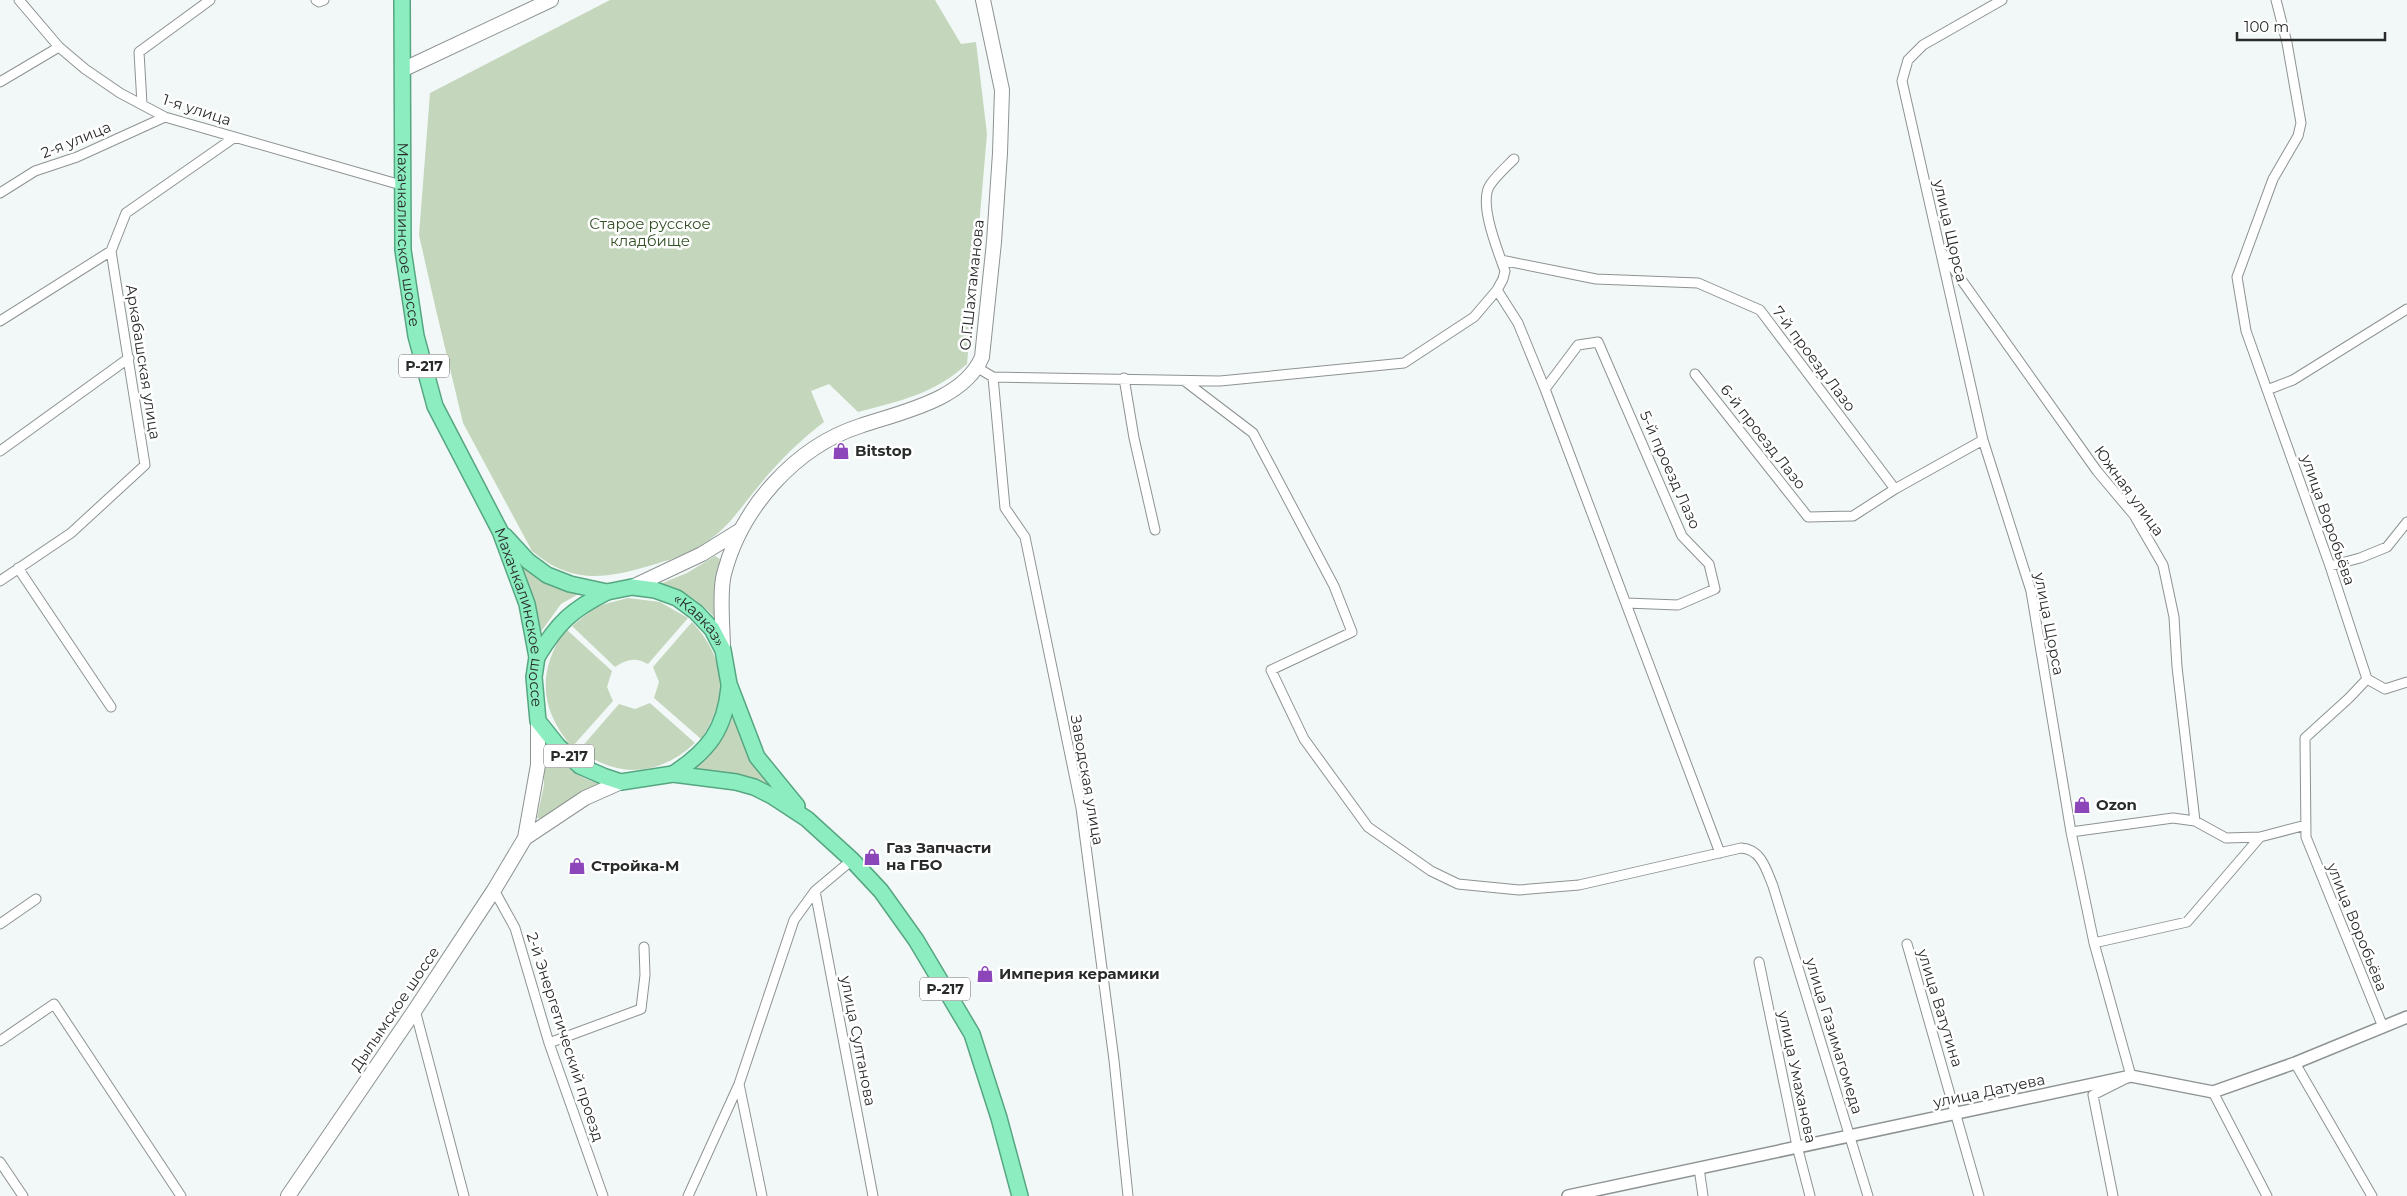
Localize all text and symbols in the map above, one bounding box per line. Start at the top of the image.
scale bar [2237,10,2384,42]
text: 100 m [2244,17,2289,36]
street label: 1-я улица [161,90,234,129]
street label: 2-я улица [38,117,114,162]
street label: Махачкалинское шоссе [394,142,424,328]
street label: улица Щорса [1929,177,1971,284]
park label: Старое русское кладбище [589,214,711,250]
street label: О.Г.Шахтаманова [955,219,988,351]
street label: Аркабашская улица [122,283,165,441]
street label: 7-й проезд Лазо [1769,302,1860,415]
road number: Р-217 [399,354,449,378]
street label: 6-й проезд Лазо [1716,380,1810,493]
street label: 5-й проезд Лазо [1636,408,1705,532]
shop icon: Bitstop [831,441,851,461]
place label: Bitstop [855,441,912,460]
street label: Южная улица [2090,442,2169,540]
street label: улица Воробьёва [2297,451,2360,588]
street label: Махачкалинское шоссе [491,525,547,708]
street label: улица Щорса [2030,570,2069,677]
street label: «Кавказ» [670,589,730,650]
street label: Заводская улица [1067,713,1108,847]
road number: Р-217 [544,744,594,768]
shop icon: Ozon [2072,795,2092,815]
place label: Ozon [2096,795,2137,814]
place label: Газ Запчасти на ГБО [886,838,991,874]
shop icon: Газ Запчасти на ГБО [862,847,882,867]
shop icon: Стройка-М [567,856,587,876]
place label: Стройка-М [591,856,679,875]
street label: улица Воробьёва [2323,859,2392,994]
street label: 2-й Энергетический проезд [523,930,608,1144]
street label: Дылымское шоссе [346,943,443,1074]
street label: улица Ватутина [1913,946,1967,1069]
street label: улица Газимагомеда [1801,954,1867,1116]
shop icon: Империя керамики [975,964,995,984]
place label: Империя керамики [999,964,1160,983]
street label: улица Султанова [836,973,880,1108]
road number: Р-217 [920,978,970,1001]
street label: улица Умаханова [1774,1008,1821,1145]
street label: улица Датуева [1930,1069,2047,1112]

